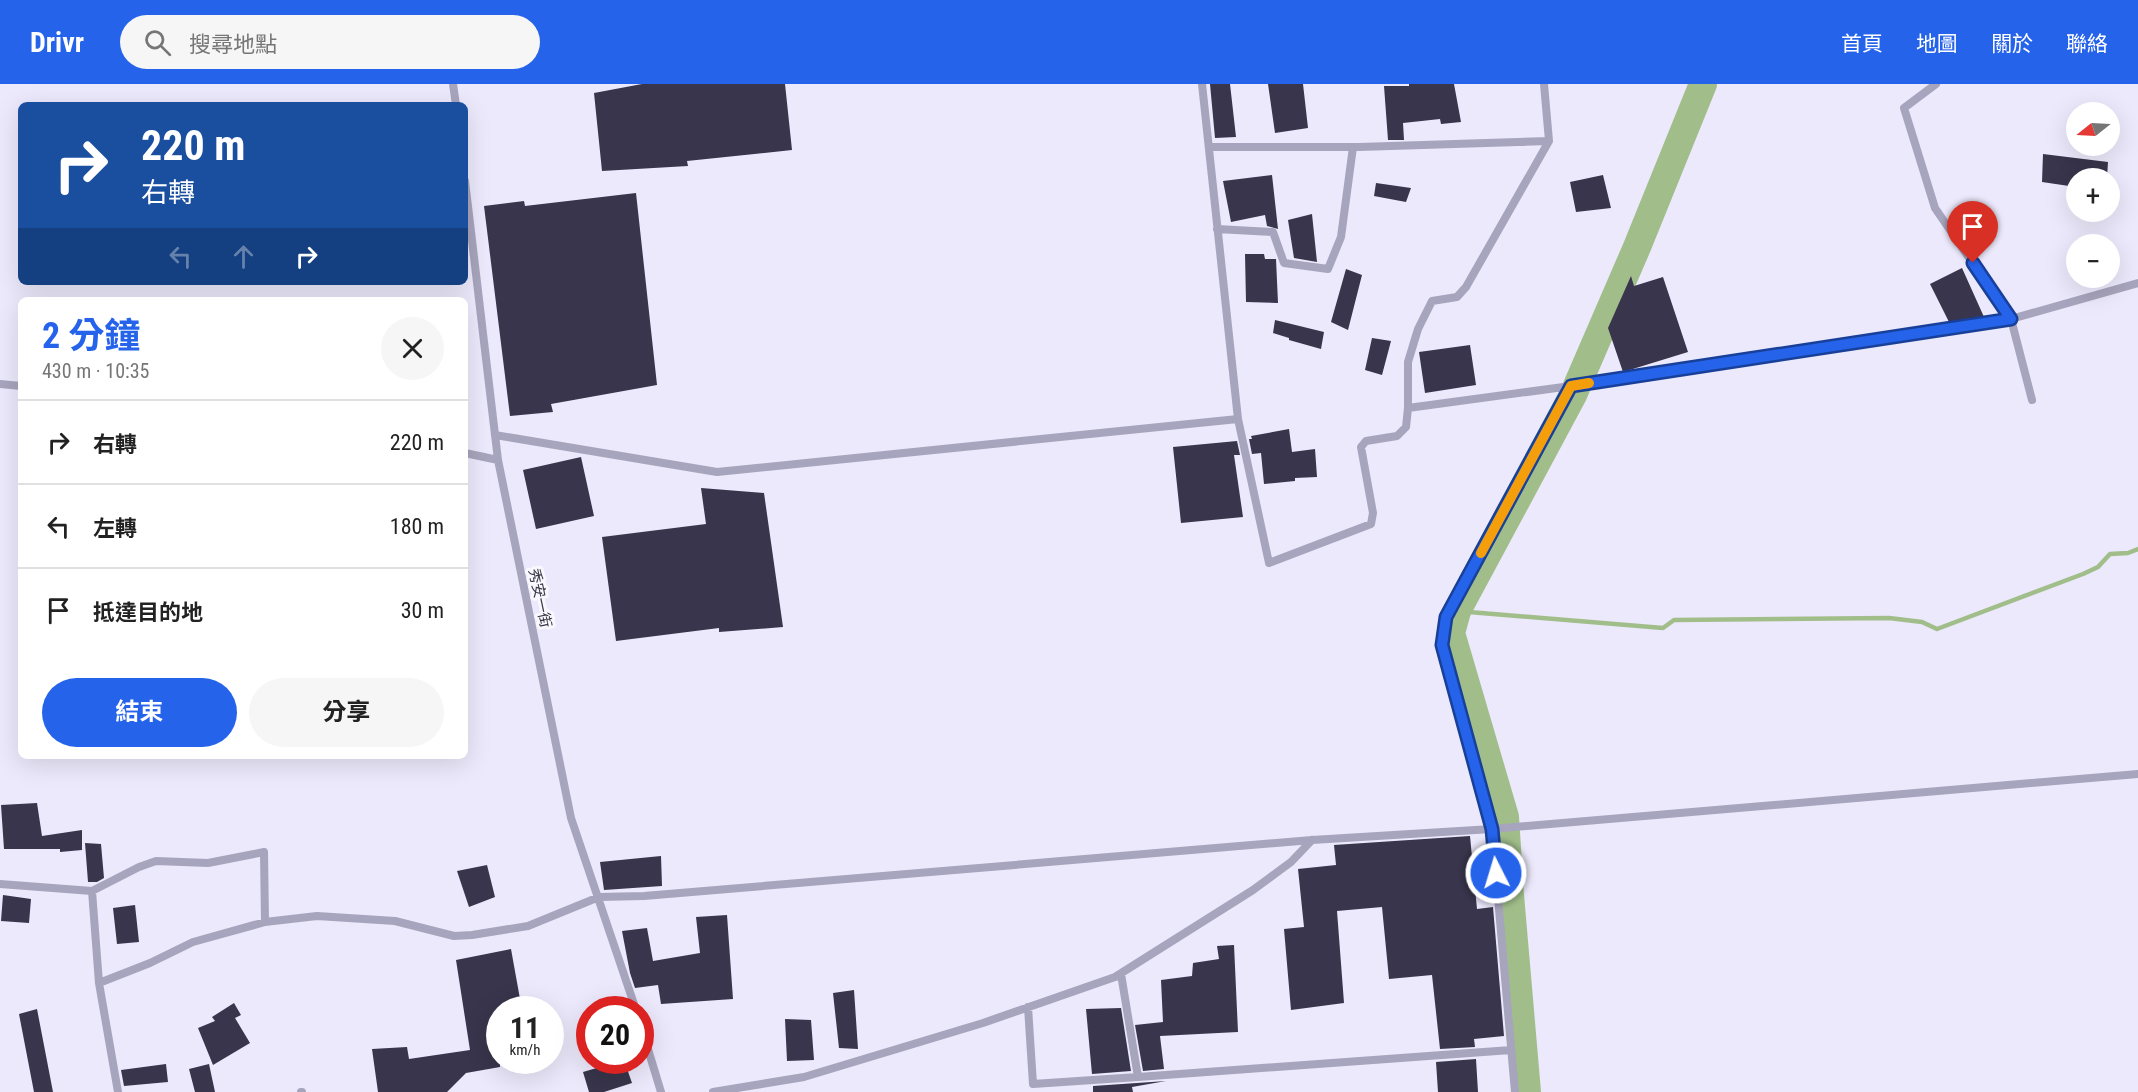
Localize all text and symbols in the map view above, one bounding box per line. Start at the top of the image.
search box [120,15,540,69]
text: Drivr [30,26,84,59]
icon: search [141,26,174,59]
text: 搜尋地點 [189,32,277,57]
text: 首頁 [1841,32,1883,56]
text: 地圖 [1916,32,1958,56]
text: 關於 [1991,32,2033,56]
text: 聯絡 [2066,32,2108,56]
north arrow [2066,102,2120,156]
map controls [2066,102,2120,288]
text: 220 m [141,121,246,170]
icon: right [42,126,120,204]
button: + [2066,168,2120,222]
text: 右轉 [141,177,195,209]
pin [1947,201,1998,263]
icon: arrive [1956,210,1989,243]
button: − [2066,234,2120,288]
icon: left [164,240,197,273]
icon: ahead [227,240,260,273]
icon: right [290,240,323,273]
text: 2 分鐘 [42,315,141,357]
button: close [381,317,444,380]
text: 430 m · 10:35 [42,359,149,383]
icon: right [42,426,75,459]
text: 220 m [390,430,444,455]
text: 右轉 [93,432,137,457]
icon: left [42,510,75,543]
text: 180 m [390,514,444,539]
text: 左轉 [93,516,137,541]
street label: 秀安一街 [525,567,555,629]
icon: arrive [42,594,75,627]
text: 30 m [401,598,444,623]
text: 抵達目的地 [93,600,203,625]
button: 結束 [42,678,237,747]
button: 分享 [249,678,444,747]
position arrow [1464,841,1528,905]
speed limit sign: 20 [576,996,654,1074]
text: 11 [510,1010,540,1045]
text: km/h [510,1041,540,1059]

